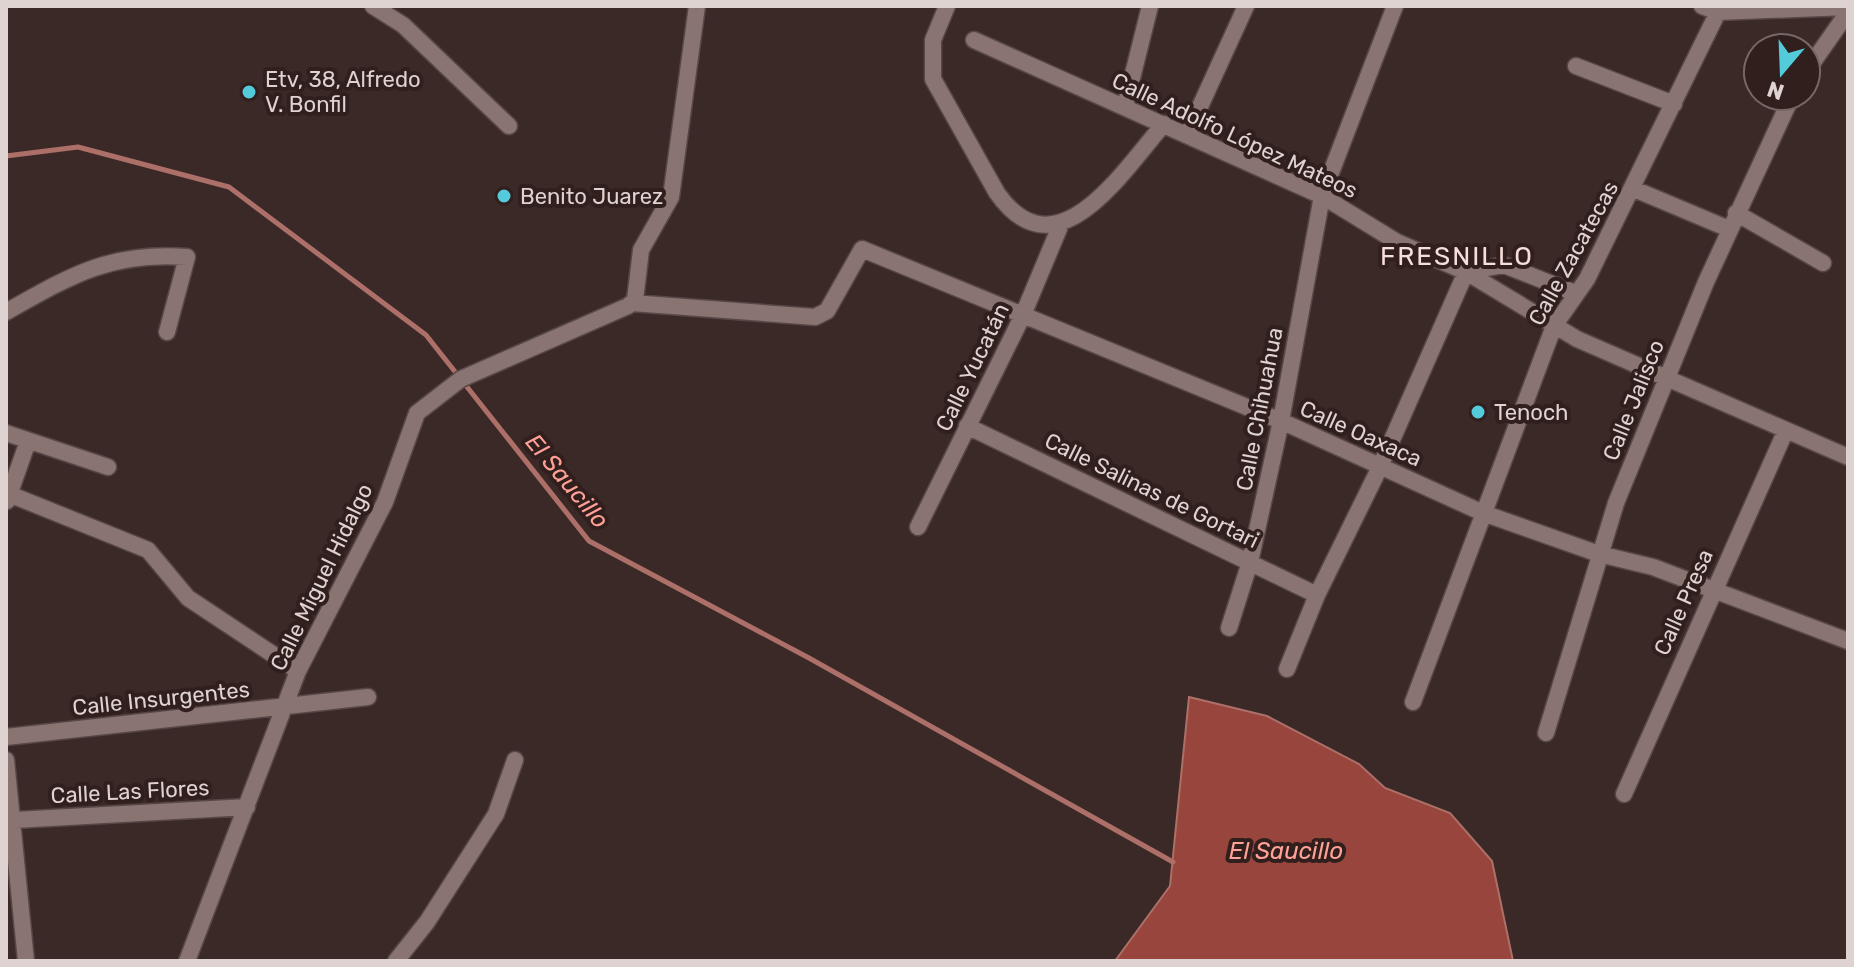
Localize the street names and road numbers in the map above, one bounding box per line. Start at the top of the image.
street label: Calle Adolfo López Mateos [1108,67,1362,204]
street label: Calle Zacatecas [1523,176,1624,330]
street label: Calle Yucatán [930,299,1015,436]
street label: Calle Chihuahua [1230,325,1289,493]
street label: Calle Jalisco [1597,336,1670,465]
street label: Calle Oaxaca [1296,395,1426,472]
street label: Calle Salinas de Gortari [1040,427,1263,554]
street label: Calle Miguel Hidalgo [264,479,378,675]
street label: Calle Presa [1648,545,1719,659]
street label: Calle Insurgentes [71,676,251,721]
street label: Calle Las Flores [50,774,210,809]

